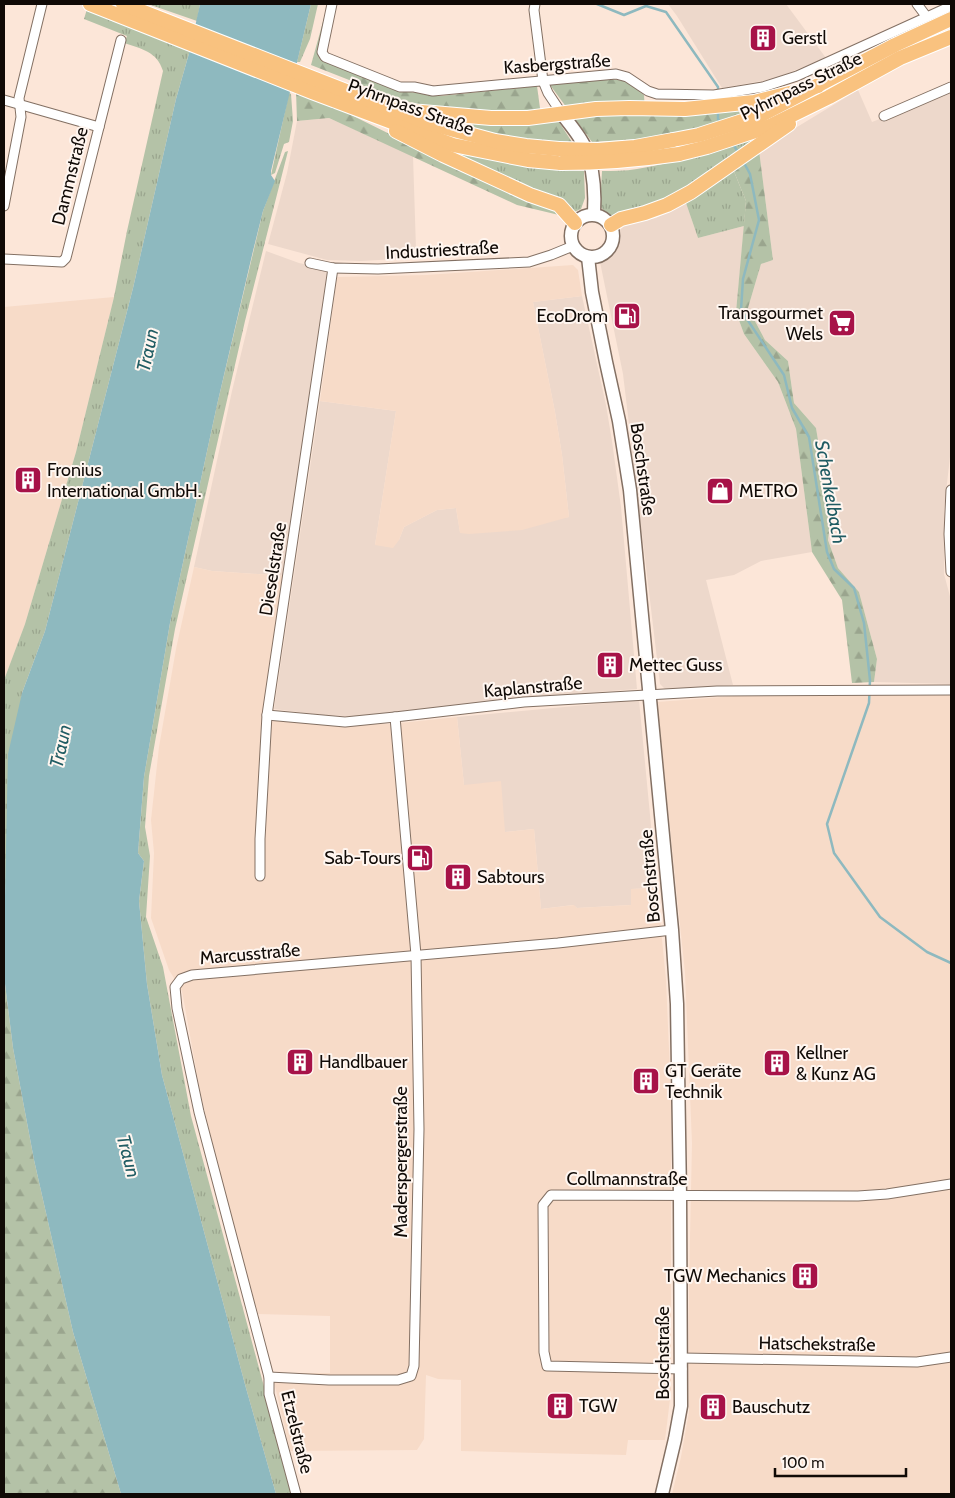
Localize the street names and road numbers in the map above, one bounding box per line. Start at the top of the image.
street label: Pyhrnpass Straße [737,47,865,125]
street label: Kasbergstraße [503,49,611,79]
street label: Pyhrnpass Straße [345,74,477,140]
street label: Dammstraße [47,125,93,227]
street label: Industriestraße [385,236,499,264]
street label: Boschstraße [626,421,660,517]
street label: Dieselstraße [255,521,291,617]
street label: Kaplanstraße [483,672,583,702]
street label: Boschstraße [635,829,665,923]
street label: Marcusstraße [199,939,301,969]
street label: Maderspergerstraße [390,1086,412,1238]
street label: Collmannstraße [566,1168,688,1190]
street label: Boschstraße [652,1306,674,1400]
street label: Hatschekstraße [758,1332,876,1356]
street label: Etzelstraße [276,1388,318,1476]

